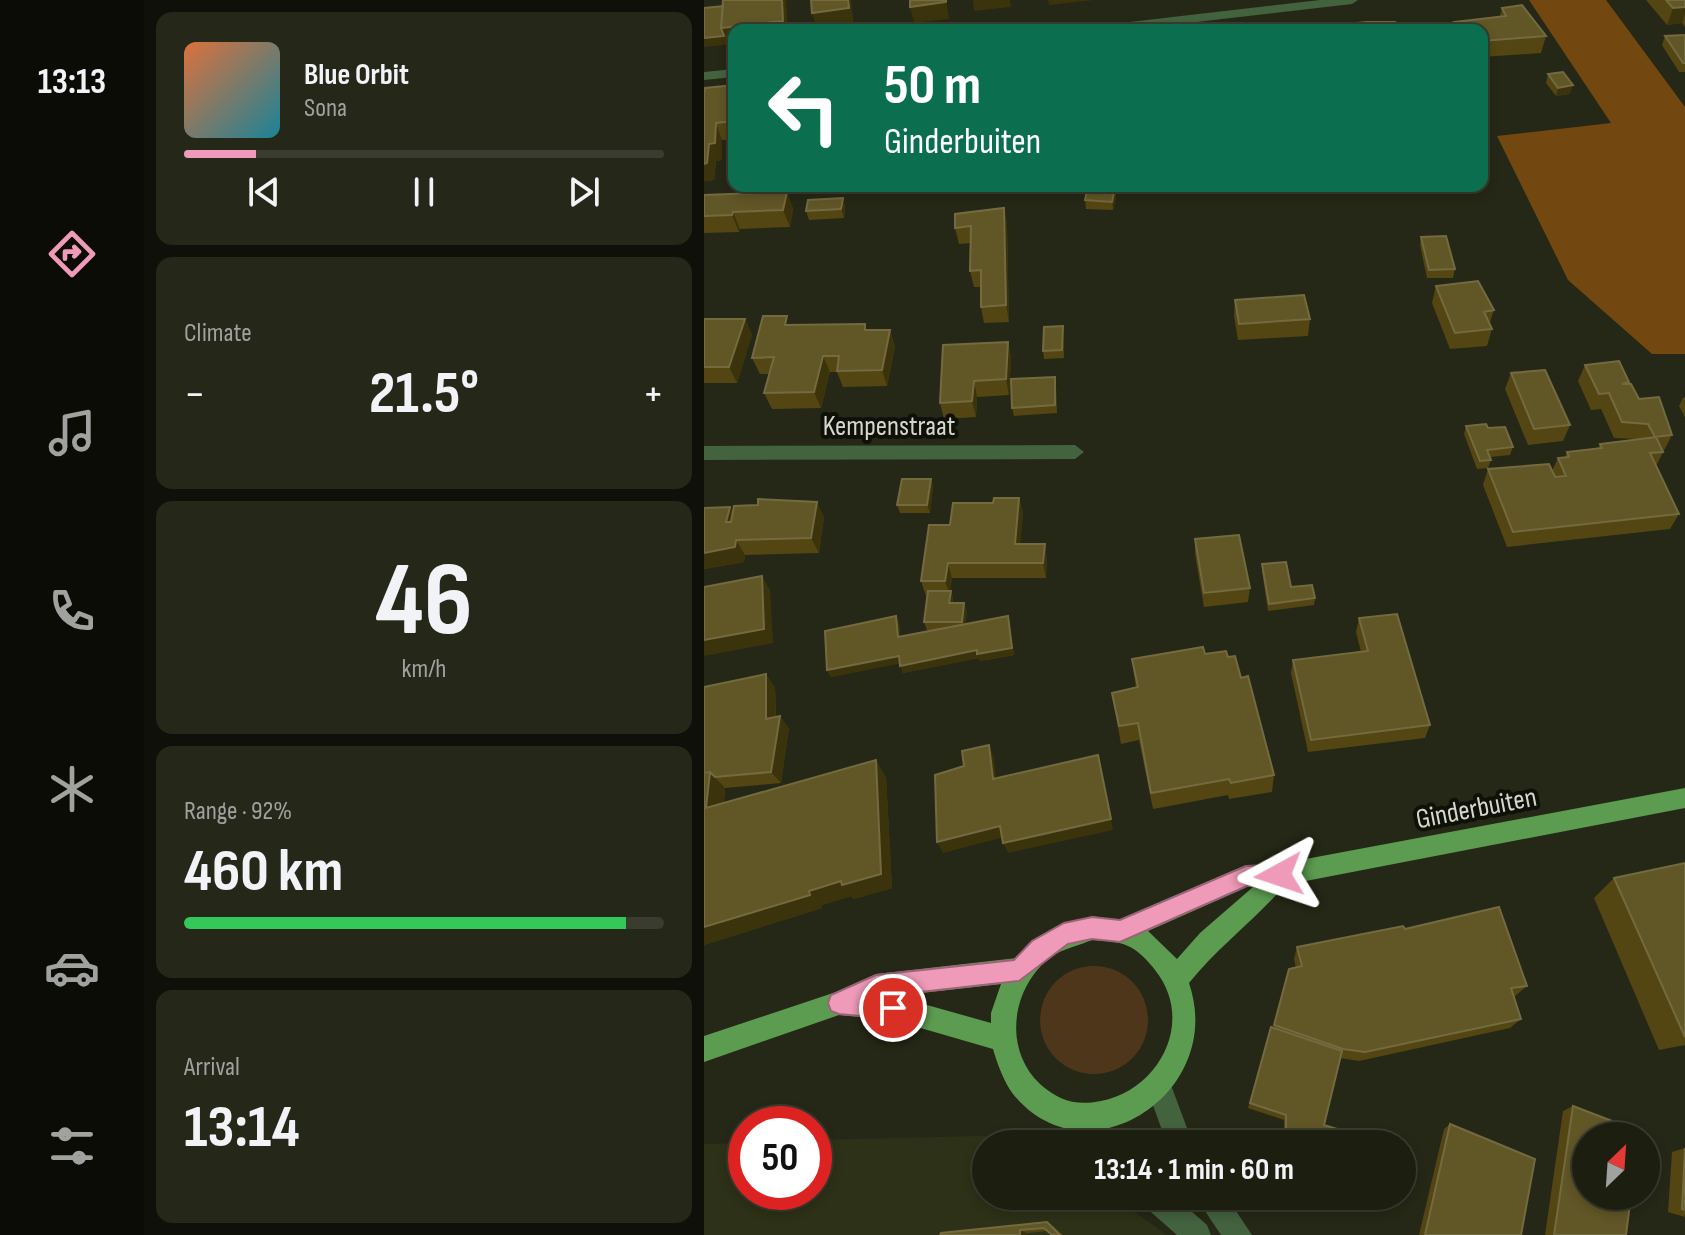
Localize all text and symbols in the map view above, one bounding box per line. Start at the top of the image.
text: 50 m [884,53,981,120]
icon: left [752,56,856,160]
text: Blue Orbit [304,57,409,93]
text: 13:13 [38,61,106,104]
text: Sona [304,93,347,124]
text: Ginderbuiten [884,121,1041,164]
icon: previous [242,170,286,214]
icon: pause [402,170,446,214]
icon: next [562,170,606,214]
icon: directions [44,226,100,282]
text: Climate [184,318,252,349]
text: 21.5° [369,358,479,430]
text: − [184,368,206,421]
text: + [642,368,664,421]
icon: music [44,405,100,461]
street label: Kempenstraat [823,410,955,443]
text: 46 [375,539,473,664]
icon: phone [44,583,100,639]
text: km/h [402,654,446,685]
icon: climate [44,761,100,817]
street label: Ginderbuiten [1413,781,1539,836]
text: Range · 92% [184,796,292,827]
position arrow [1237,833,1321,917]
text: 460 km [184,836,343,908]
icon: car [44,940,100,996]
pin [859,974,927,1042]
icon: arrive [871,986,915,1030]
text: Arrival [184,1052,240,1083]
text: 13:14 [184,1092,300,1164]
speed limit sign: 50 [728,1106,832,1210]
icon: filters [44,1118,100,1174]
north arrow [1572,1122,1660,1210]
map controls [1572,1122,1660,1210]
text: 13:14 · 1 min · 60 m [1094,1152,1294,1188]

